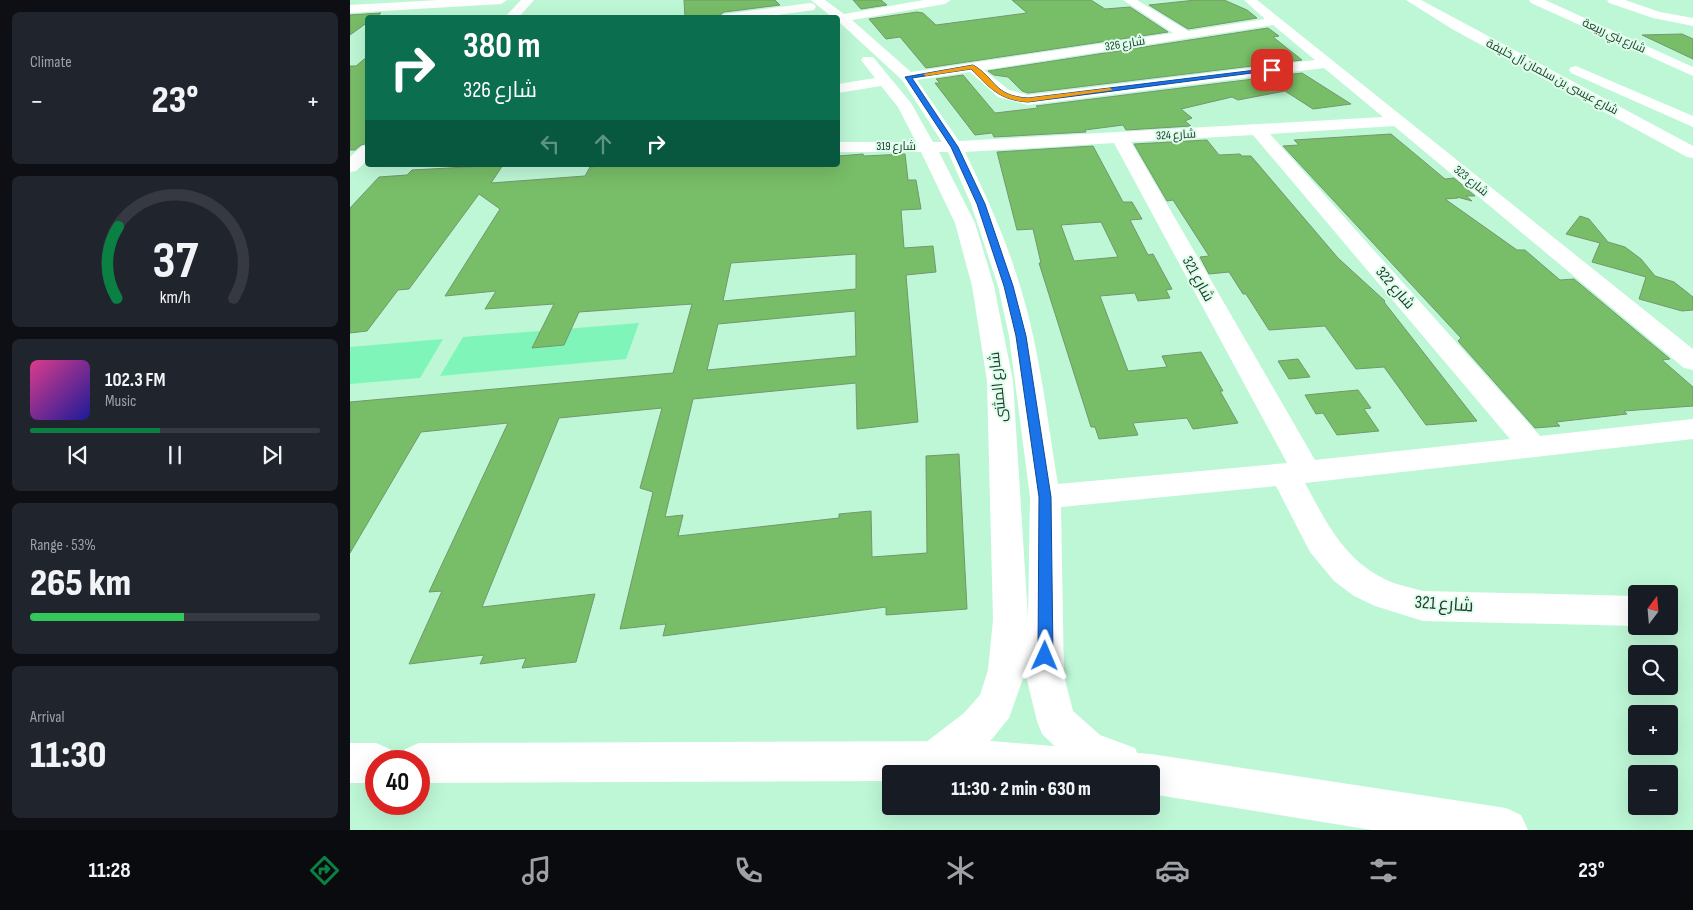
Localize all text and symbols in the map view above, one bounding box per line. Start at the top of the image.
street label: شارع بني ربيعة [1579,15,1648,59]
text: 380 m [463,25,541,68]
street label: شارع 326 [1104,33,1146,55]
icon: right [380,35,445,100]
street label: شارع عيسى بن سلمان آل خليفة [1483,36,1621,118]
pin [1251,49,1293,91]
text: Climate [30,53,72,72]
icon: arrive [1258,56,1286,84]
text: شارع 326 [463,77,537,104]
text: 23° [152,78,198,123]
text: − [30,85,44,118]
text: + [306,85,320,118]
street label: شارع 324 [1156,126,1196,144]
icon: left [536,130,564,158]
icon: ahead [589,130,617,158]
icon: right [642,130,670,158]
street label: شارع 319 [876,139,916,154]
street label: شارع 323 [1451,163,1491,200]
text: 37 [152,230,198,293]
street label: شارع 321 [1177,253,1218,306]
street label: شارع 322 [1371,263,1419,314]
text: km/h [160,287,190,308]
street label: شارع المثنى [985,351,1012,423]
text: 102.3 FM [105,369,166,392]
text: Music [105,392,136,411]
icon: previous [64,441,92,469]
icon: pause [161,441,189,469]
icon: next [258,441,286,469]
text: Range · 53% [30,536,96,555]
text: 265 km [30,561,131,606]
north arrow [1628,585,1678,635]
map controls [1628,585,1678,815]
street label: شارع 321 [1414,591,1474,618]
position arrow [1018,629,1070,681]
button: search [1628,645,1678,695]
button: + [1628,705,1678,755]
text: Arrival [30,708,64,727]
text: 11:30 [30,733,106,778]
speed limit sign: 40 [365,750,430,815]
button: − [1628,765,1678,815]
text: 11:30 · 2 min · 630 m [951,778,1091,801]
icon: directions [307,853,342,888]
icon: music [519,853,554,888]
icon: phone [731,853,766,888]
icon: climate [943,853,978,888]
icon: car [1155,853,1190,888]
icon: filters [1366,853,1401,888]
text: 11:28 [88,857,131,884]
text: 23° [1578,857,1605,884]

